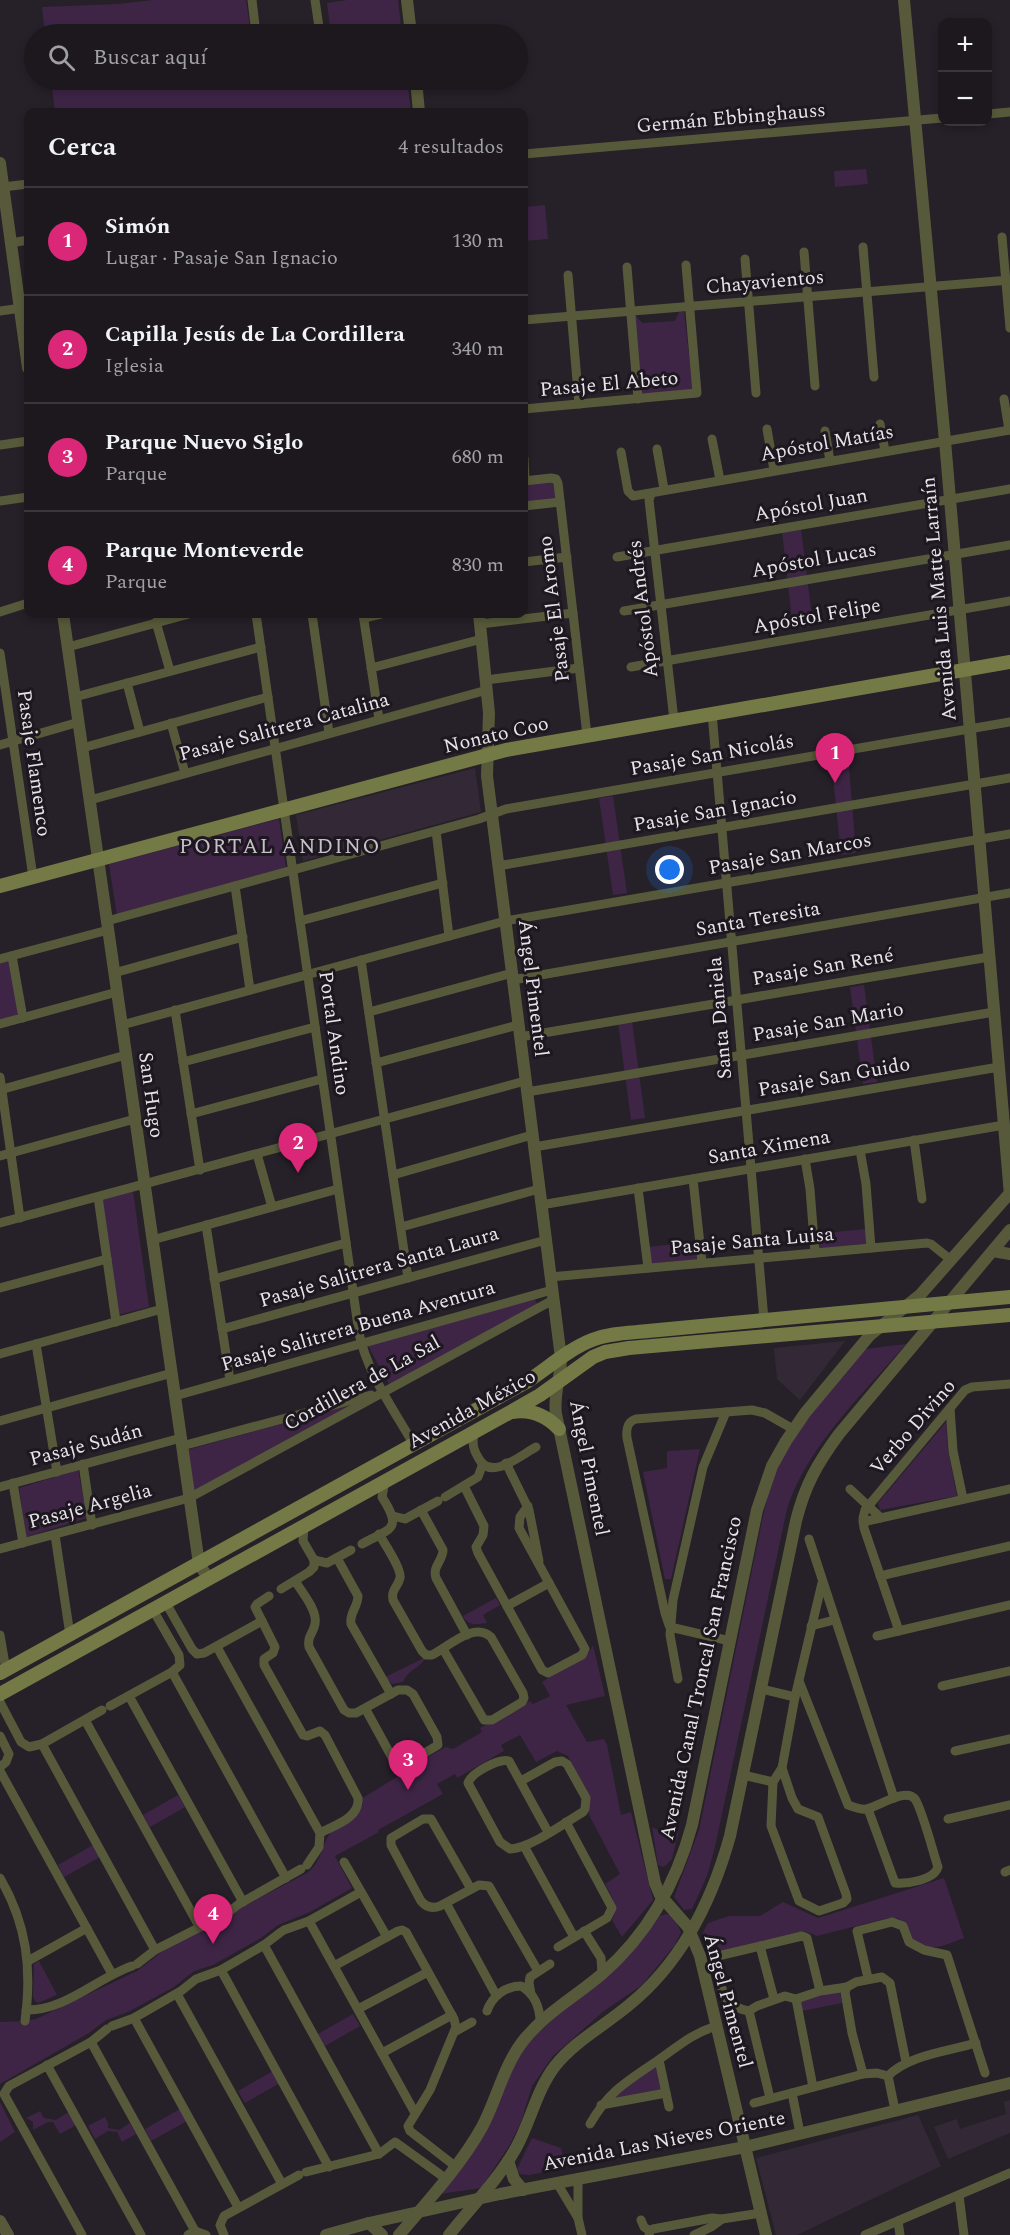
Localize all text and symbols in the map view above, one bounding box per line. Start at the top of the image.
map controls [938,18,992,126]
button: + [938,18,992,72]
search box [24,24,528,90]
icon: search [45,41,78,74]
text: Buscar aquí [93,41,207,74]
button: − [938,72,992,126]
street label: Germán Ebbinghauss [635,95,827,141]
text: Cerca [48,127,116,167]
text: 4 resultados [398,132,504,162]
text: Simón [105,210,170,243]
text: 1 [62,226,73,256]
text: 130 m [452,226,504,256]
text: Lugar · Pasaje San Ignacio [105,243,338,273]
street label: Chayavientos [705,262,825,302]
text: Capilla Jesús de La Cordillera [105,318,405,351]
text: 2 [62,334,73,364]
text: 340 m [452,334,504,364]
text: Iglesia [105,351,164,381]
street label: Pasaje El Abeto [539,363,679,405]
street label: Apóstol Matías [758,416,896,470]
text: Parque Nuevo Siglo [105,426,303,459]
text: 3 [62,442,73,472]
text: 680 m [452,442,504,472]
text: Parque [105,459,167,489]
street label: Avenida Luis Matte Larraín [913,476,965,722]
street label: Apóstol Juan [752,480,870,530]
text: Parque Monteverde [105,534,304,567]
street label: Pasaje El Aromo [530,534,578,684]
street label: Apóstol Lucas [749,534,879,586]
street label: Apóstol Andrés [620,538,666,680]
text: 4 [62,550,73,580]
text: 830 m [452,550,504,580]
text: Parque [105,567,167,597]
street label: Apóstol Felipe [751,590,883,642]
street label: Pasaje Salitrera Catalina [175,684,393,770]
street label: Pasaje Flamenco [9,688,59,838]
street label: Nonato Coo [440,708,552,762]
street label: Pasaje San Nicolás [628,726,796,784]
pin: 1 [816,734,854,783]
street label: Pasaje San Ignacio [631,782,799,840]
street label: Pasaje San Marcos [706,825,874,883]
district label: PORTAL ANDINO [179,831,381,863]
your location [655,855,684,884]
street label: Santa Teresita [693,893,823,945]
street label: Ángel Pimentel [510,918,556,1058]
street label: Pasaje San René [750,940,896,994]
street label: Santa Daniela [700,955,740,1080]
street label: Portal Andino [310,969,358,1097]
street label: Pasaje San Mario [750,994,906,1050]
street label: Pasaje San Guido [756,1049,912,1105]
street label: San Hugo [130,1050,172,1140]
street label: Santa Ximena [706,1121,833,1173]
pin: 2 [278,1124,318,1173]
street label: Pasaje Salitrera Santa Laura [256,1218,503,1316]
street label: Pasaje Santa Luisa [669,1219,835,1263]
street label: Pasaje Salitrera Buena Aventura [217,1272,499,1380]
street label: Cordillera de La Sal [278,1327,446,1439]
street label: Avenida México [402,1361,542,1457]
street label: Verbo Divino [863,1372,963,1482]
street label: Ángel Pimentel [561,1397,617,1539]
street label: Pasaje Sudán [26,1416,146,1474]
street label: Pasaje Argelia [25,1475,155,1537]
street label: Avenida Canal Troncal San Francisco [652,1513,750,1843]
pin: 3 [388,1740,428,1790]
pin: 4 [194,1894,232,1944]
street label: Ángel Pimentel [696,1930,760,2072]
street label: Avenida Las Nieves Oriente [540,2103,788,2179]

